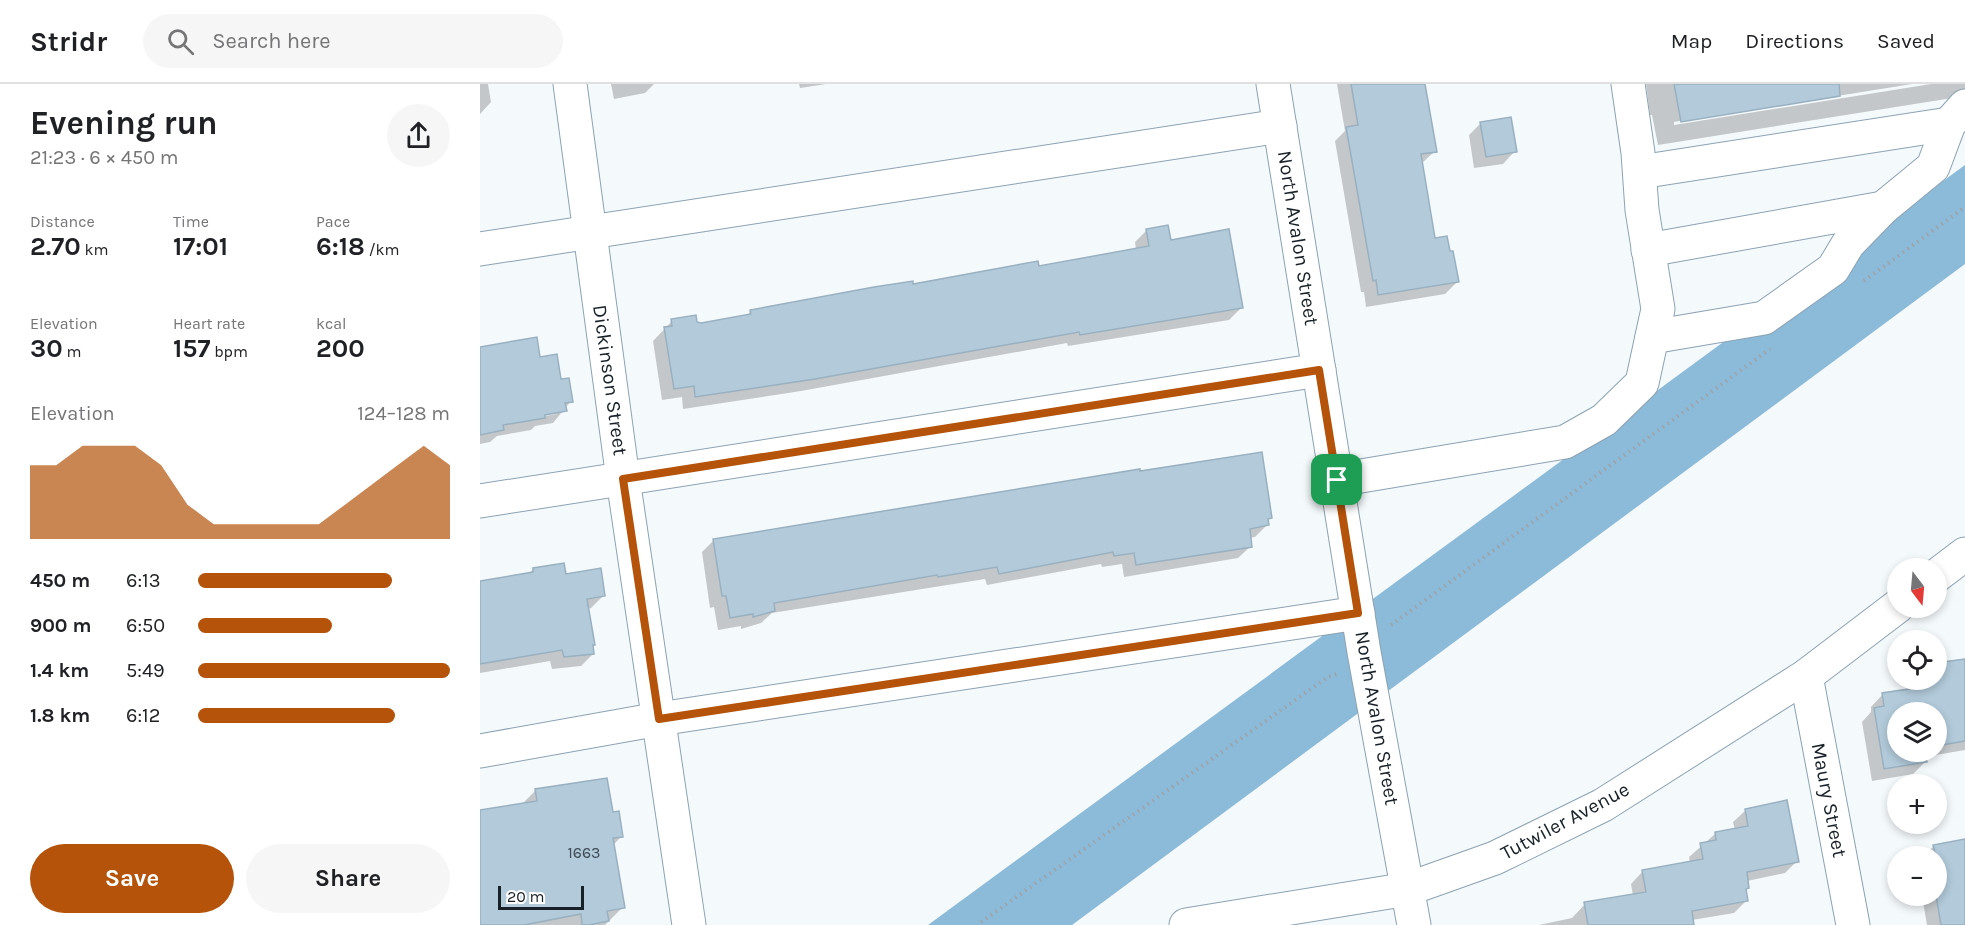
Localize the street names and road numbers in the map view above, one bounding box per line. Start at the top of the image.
street label: North Avalon Street [1273,149,1323,327]
street label: Dickinson Street [588,303,632,457]
street label: North Avalon Street [1350,629,1404,807]
street label: Maury Street [1807,741,1851,860]
street label: Tutwiler Avenue [1497,777,1633,865]

